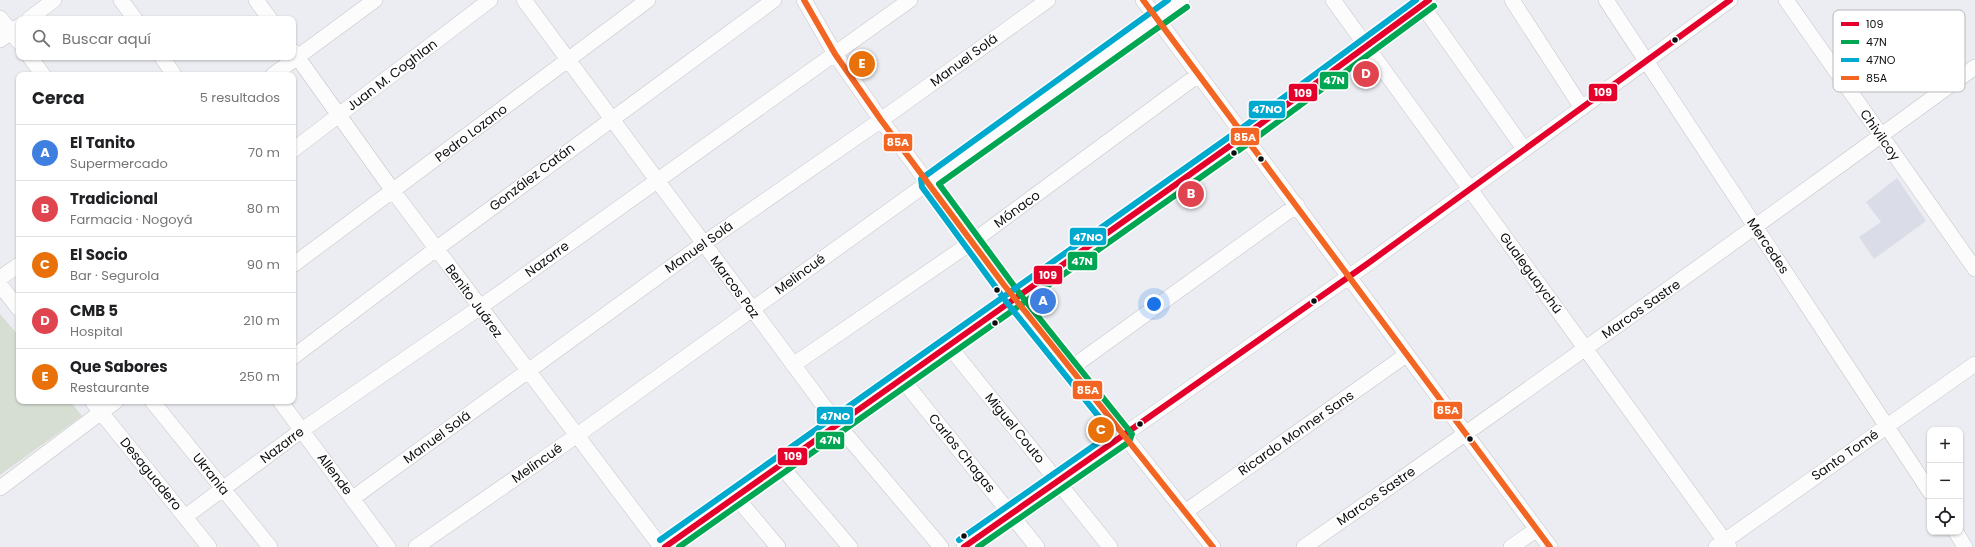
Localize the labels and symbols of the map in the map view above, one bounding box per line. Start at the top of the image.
legend [1833,10,1965,92]
text: 109 [1866,16,1883,32]
street label: Manuel Solá [926,29,1002,91]
text: 47N [1866,34,1887,50]
street label: Juan M. Coghlan [343,35,441,115]
unlabelled marker [1670,35,1680,45]
pin: E [849,49,875,79]
text: 47NO [1866,52,1896,68]
pin: D [1353,59,1379,89]
text: 85A [1866,70,1888,86]
line badge: 47N [1319,71,1349,90]
text: 47N [1323,72,1345,88]
line badge: 109 [1288,83,1318,102]
line badge: 109 [1588,83,1618,102]
text: 109 [1594,84,1612,100]
text: 109 [1294,85,1312,101]
street label: Pedro Lozano [431,99,511,167]
line badge: 47NO [1248,100,1286,119]
text: 47NO [1252,101,1282,117]
street label: Chivilcoy [1855,105,1905,165]
line badge: 85A [1230,127,1260,146]
text: 85A [1234,129,1256,145]
line badge: 85A [883,133,913,152]
text: 85A [887,134,909,150]
street label: González Catán [485,138,579,216]
unlabelled marker [1229,148,1239,158]
unlabelled marker [1256,154,1266,164]
pin: B [1178,179,1204,209]
street label: Mónaco [990,186,1044,232]
street label: Mercedes [1742,214,1794,278]
street label: Manuel Solá [661,216,737,278]
line badge: 47NO [1069,227,1107,246]
street label: Gualeguaychú [1495,228,1567,318]
text: 47NO [1073,229,1103,245]
street label: Nazarre [521,237,573,281]
street label: Melincué [771,249,829,299]
line badge: 47N [1067,251,1098,271]
street label: Marcos Paz [706,252,764,322]
text: 47N [1071,253,1093,269]
street label: Benito Juárez [441,260,507,342]
line badge: 109 [1033,265,1063,285]
text: 109 [1039,267,1057,283]
street label: Marcos Sastre [1598,275,1684,343]
unlabelled marker [992,285,1002,295]
pin: A [1030,286,1056,316]
your location [1144,294,1164,314]
unlabelled marker [1309,296,1319,306]
unlabelled marker [990,318,1000,328]
line badge: 85A [1072,380,1103,400]
text: 85A [1077,382,1099,398]
street label: Ricardo Monner Sans [1234,386,1358,480]
street label: Miguel Couto [981,389,1049,467]
line badge: 85A [1433,401,1463,420]
text: 85A [1437,402,1459,418]
street label: Manuel Solá [399,406,475,468]
line badge: 47NO [816,406,854,425]
text: 47NO [820,408,850,424]
street label: Carlos Chagas [924,409,1000,497]
pin: C [1088,415,1114,445]
unlabelled marker [1135,419,1145,429]
street label: Nazarre [256,422,308,468]
street label: Santo Tomé [1808,425,1882,485]
line badge: 47N [815,431,845,450]
text: 47N [819,432,841,448]
street label: Desaguadero [116,434,186,514]
unlabelled marker [1465,434,1475,444]
street label: Melincué [508,439,566,487]
line badge: 109 [777,447,808,466]
text: 109 [784,448,802,464]
street label: Ukrania [188,449,234,499]
street label: Allende [313,449,357,499]
street label: Marcos Sastre [1333,462,1419,530]
unlabelled marker [959,531,969,541]

